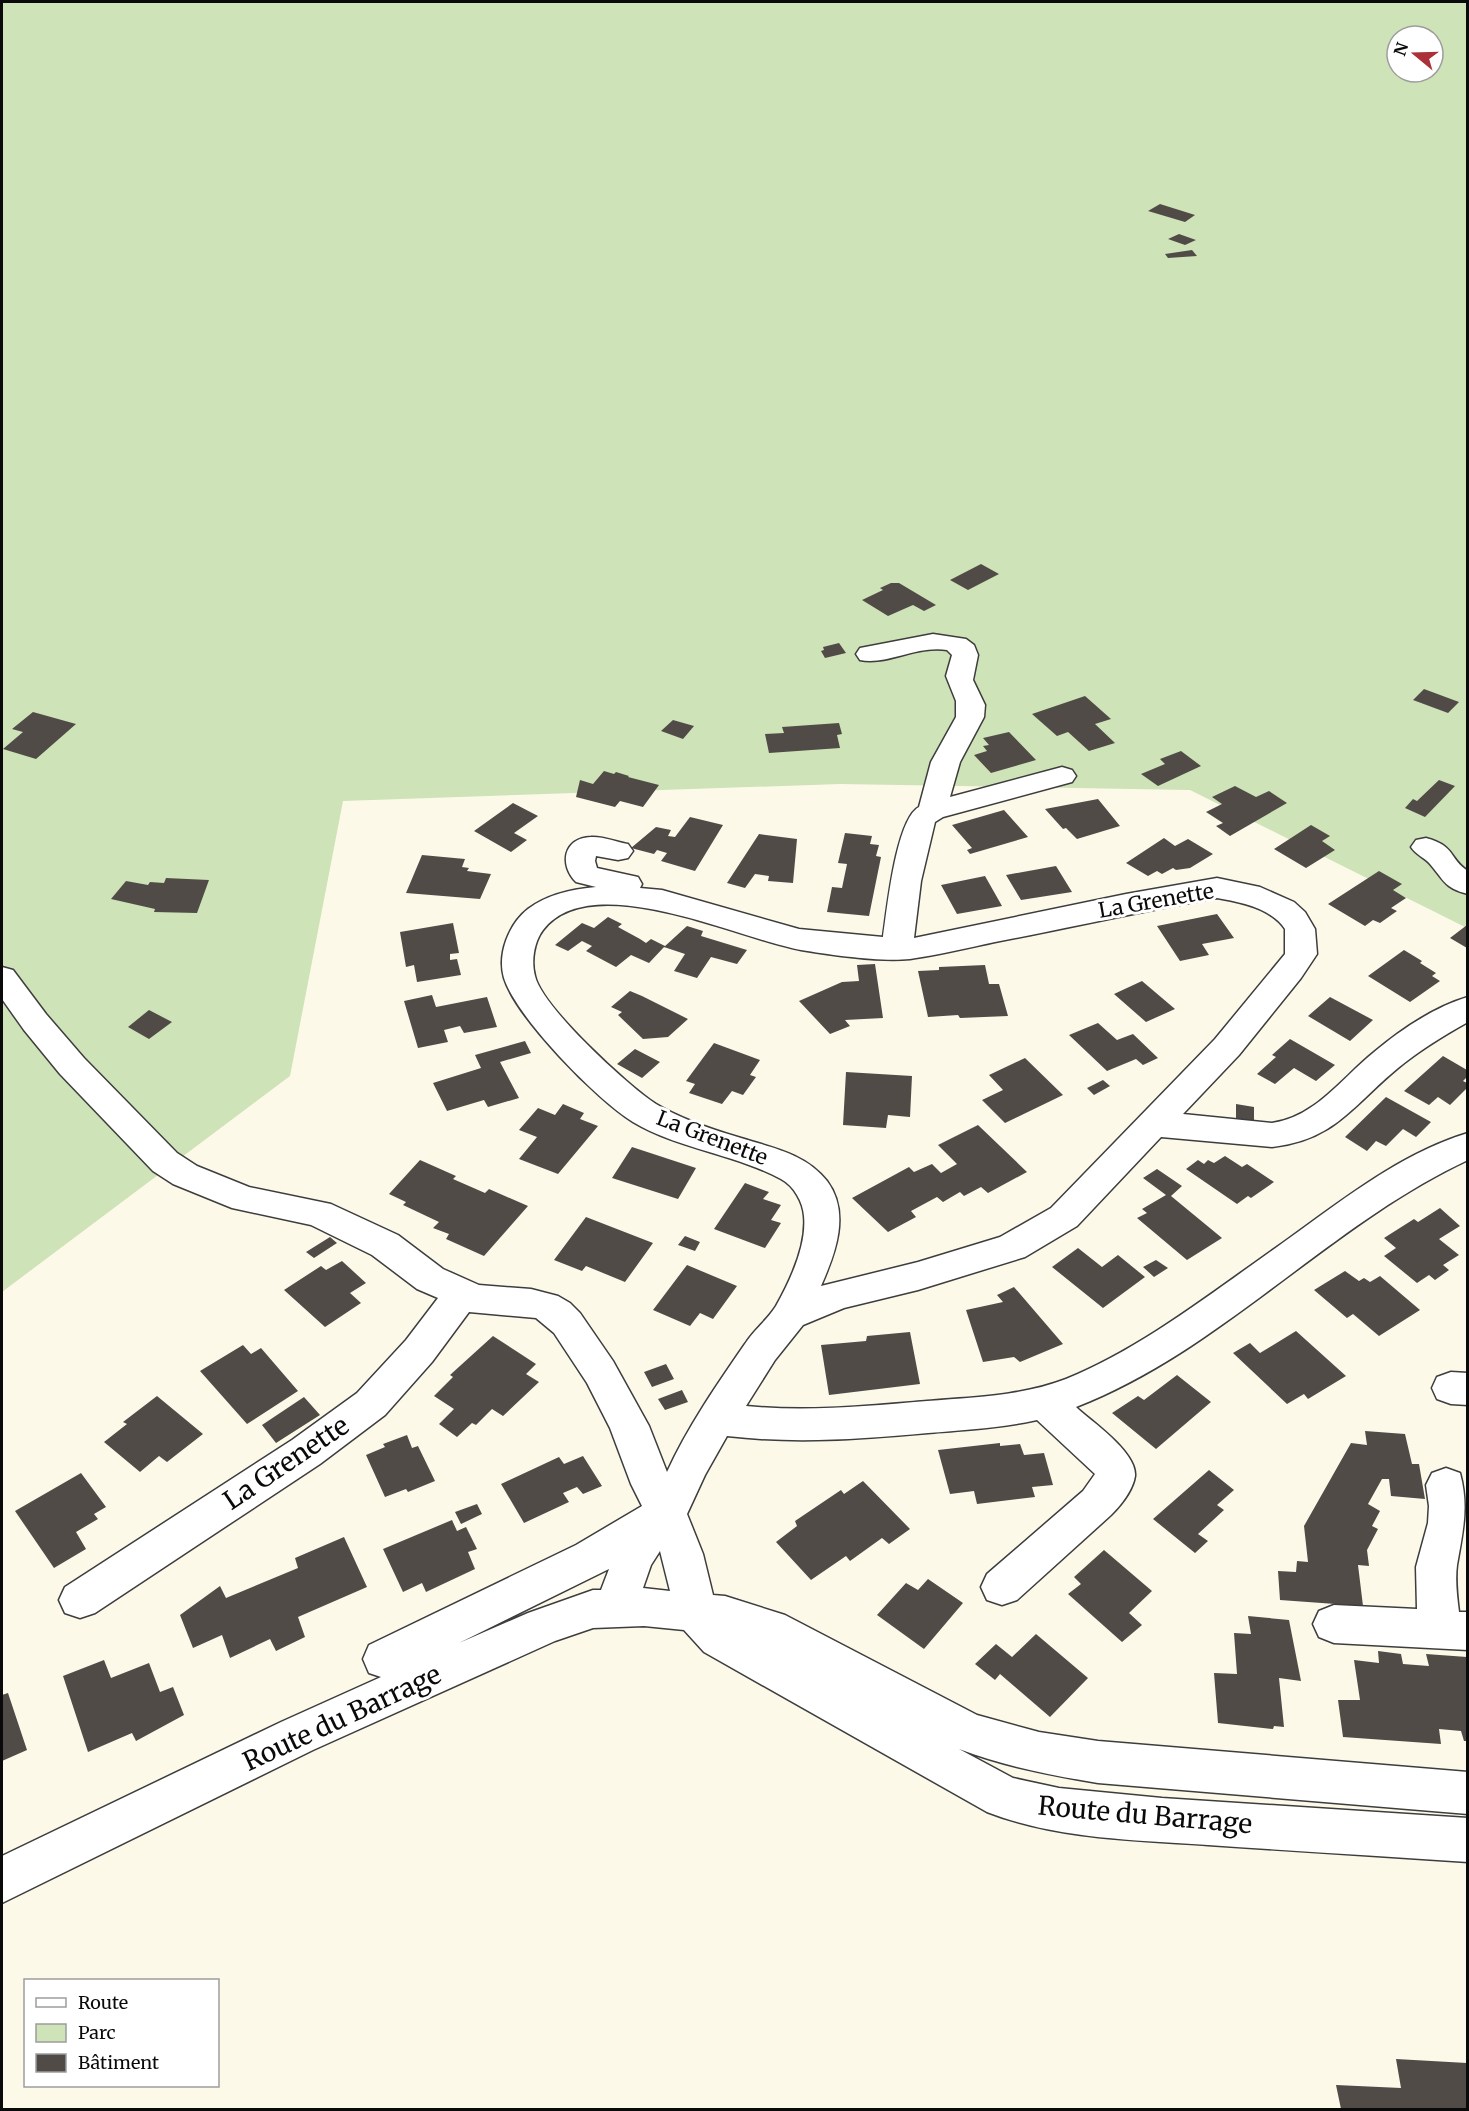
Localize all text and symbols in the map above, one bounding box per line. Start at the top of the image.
north arrow [1385,24,1445,84]
text: N [1389,40,1412,58]
street label: La Grenette [1096,877,1216,924]
street label: La Grenette [653,1104,772,1171]
street label: La Grenette [217,1409,355,1517]
street label: Route du Barrage [237,1657,446,1778]
street label: Route du Barrage [1037,1789,1253,1840]
legend [24,1979,219,2087]
text: Route [78,1991,128,2014]
text: Parc [78,2021,116,2044]
text: Bâtiment [78,2051,159,2074]

